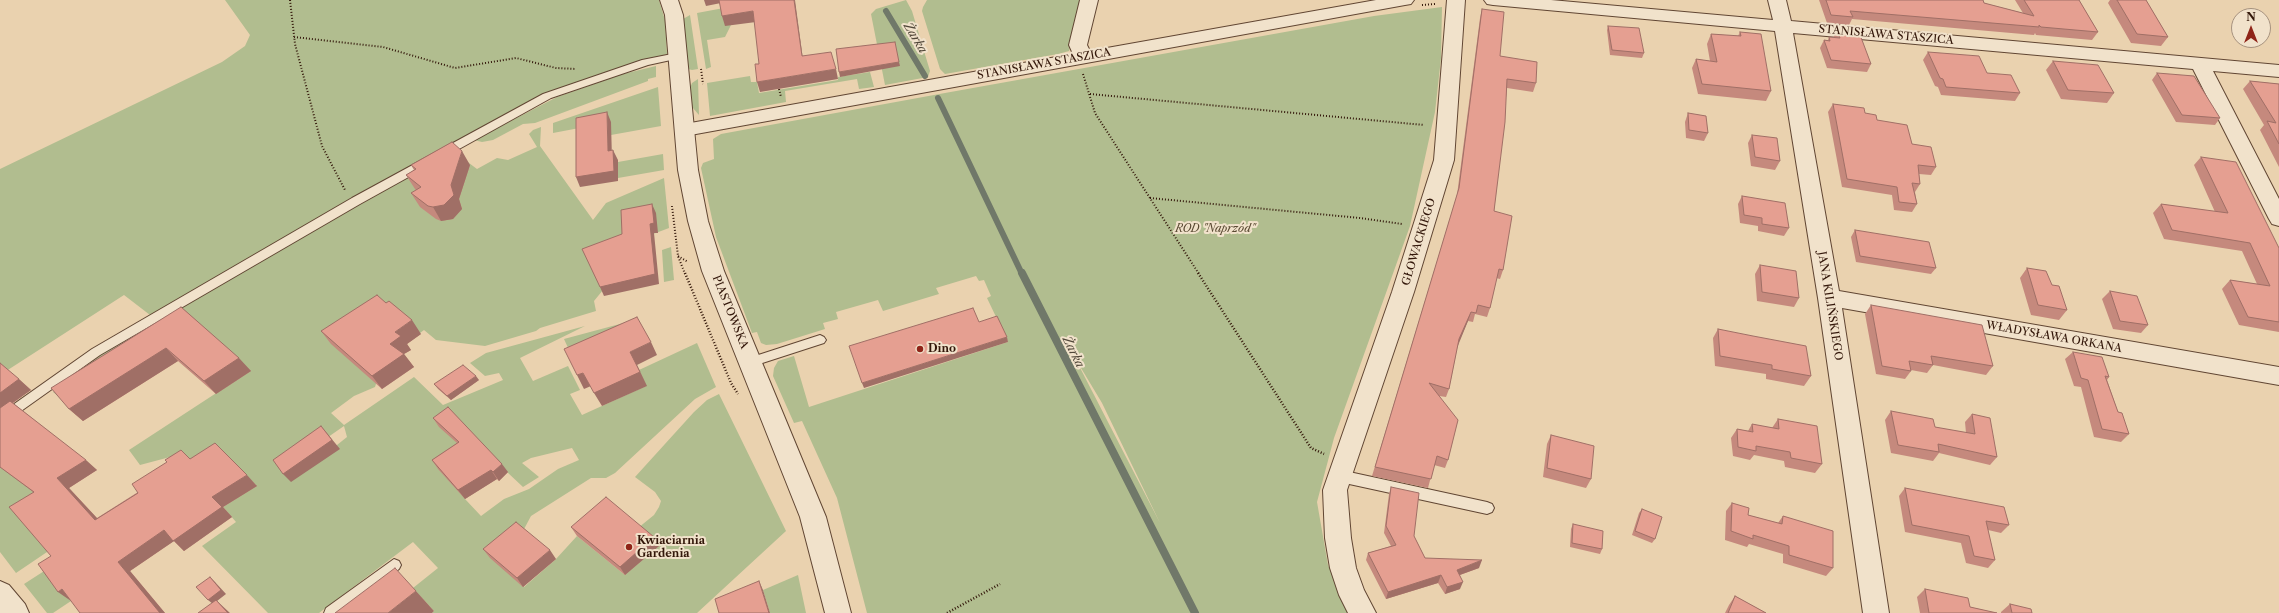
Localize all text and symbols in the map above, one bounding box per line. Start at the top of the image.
north arrow [2231,8,2271,48]
text: N [2246,10,2256,24]
water label: Żarka [900,20,930,56]
street label: STANISŁAWA STASZICA [1818,23,1954,47]
street label: STANISŁAWA STASZICA [976,46,1112,82]
street label: GŁOWACKIEGO [1399,197,1439,287]
park label: ROD "Naprzód" [1175,222,1255,236]
street label: JANA KILIŃSKIEGO [1815,251,1845,361]
street label: PIASTOWSKA [709,273,751,351]
street label: WŁADYSŁAWA ORKANA [1985,319,2123,355]
water label: Żarka [1059,334,1087,370]
place label: Dino [928,342,956,356]
marker: Dino [915,344,925,354]
place label: Kwiaciarnia Gardenia [637,534,705,560]
marker: Kwiaciarnia Gardenia [624,542,634,552]

